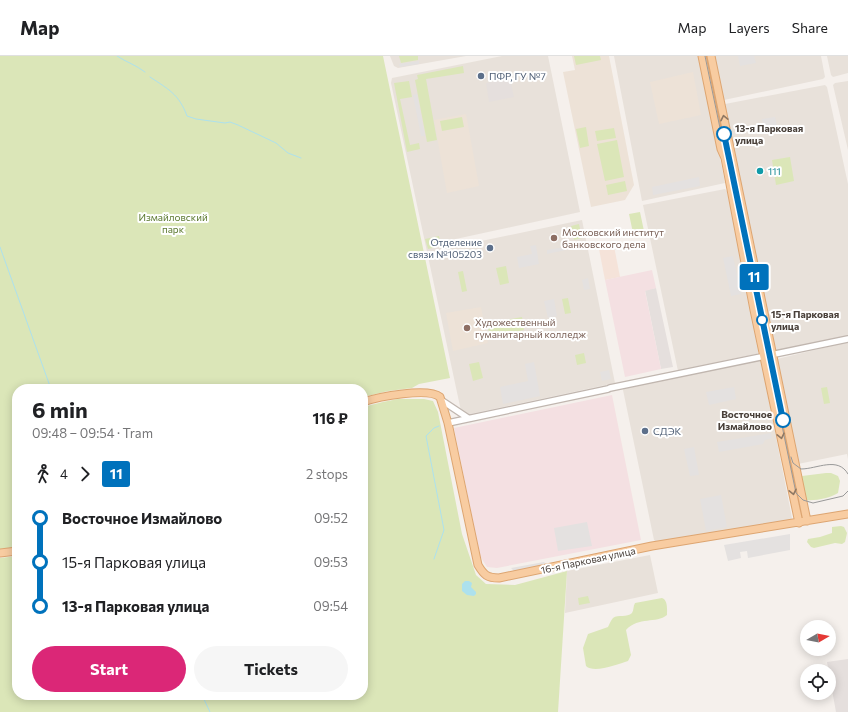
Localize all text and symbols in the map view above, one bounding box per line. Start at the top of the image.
text: Map [20,16,59,39]
text: Map [678,19,706,36]
text: Layers [728,19,770,36]
text: Share [792,19,828,36]
place label: ПФР, ГУ №7 [489,70,546,82]
marker: ПФР, ГУ №7 [476,71,486,81]
one-way arrow [720,115,728,121]
place label: 13-я Парковая улица [735,122,803,146]
marker: 13-я Парковая улица [716,126,732,142]
place label: 111 [768,165,781,177]
marker: 111 [755,166,765,176]
park label: Измайловский парк [138,211,208,235]
place label: Московский институт банковского дела [562,226,664,250]
marker: Московский институт банковского дела [549,233,559,243]
place label: Отделение связи №105203 [408,236,482,260]
marker: Отделение связи №105203 [485,243,495,253]
line badge: 11 [736,264,772,290]
text: 11 [748,268,760,285]
place label: 15-я Парковая улица [771,308,839,332]
marker: 15-я Парковая улица [756,314,768,326]
place label: Художественный гуманитарный колледж [475,316,586,340]
marker: Художественный гуманитарный колледж [462,323,472,333]
text: 6 min [32,396,88,423]
place label: Восточное Измайлово [718,408,772,432]
text: 116 ₽ [312,409,348,427]
marker: Восточное Измайлово [775,412,791,428]
text: 09:48 – 09:54 · Tram [32,425,153,441]
place label: СДЭК [653,425,682,437]
marker: СДЭК [640,426,650,436]
one-way arrow [776,433,784,439]
icon: walk [32,463,54,485]
icon: forward [74,463,96,485]
text: 11 [110,465,122,482]
text: 4 [60,466,68,482]
text: 2 stops [306,466,348,482]
one-way arrow [788,489,796,496]
text: Восточное Измайлово [62,509,222,527]
text: 09:52 [314,510,348,526]
street label: 16-я Парковая улица [540,544,636,576]
text: 15-я Парковая улица [62,553,206,571]
text: 09:53 [314,554,348,570]
text: 13-я Парковая улица [62,597,209,615]
text: 09:54 [313,598,348,614]
north arrow [800,620,836,656]
map controls [800,620,836,700]
button: Start [32,646,186,692]
button: Tickets [194,646,348,692]
button: locate [800,664,836,700]

